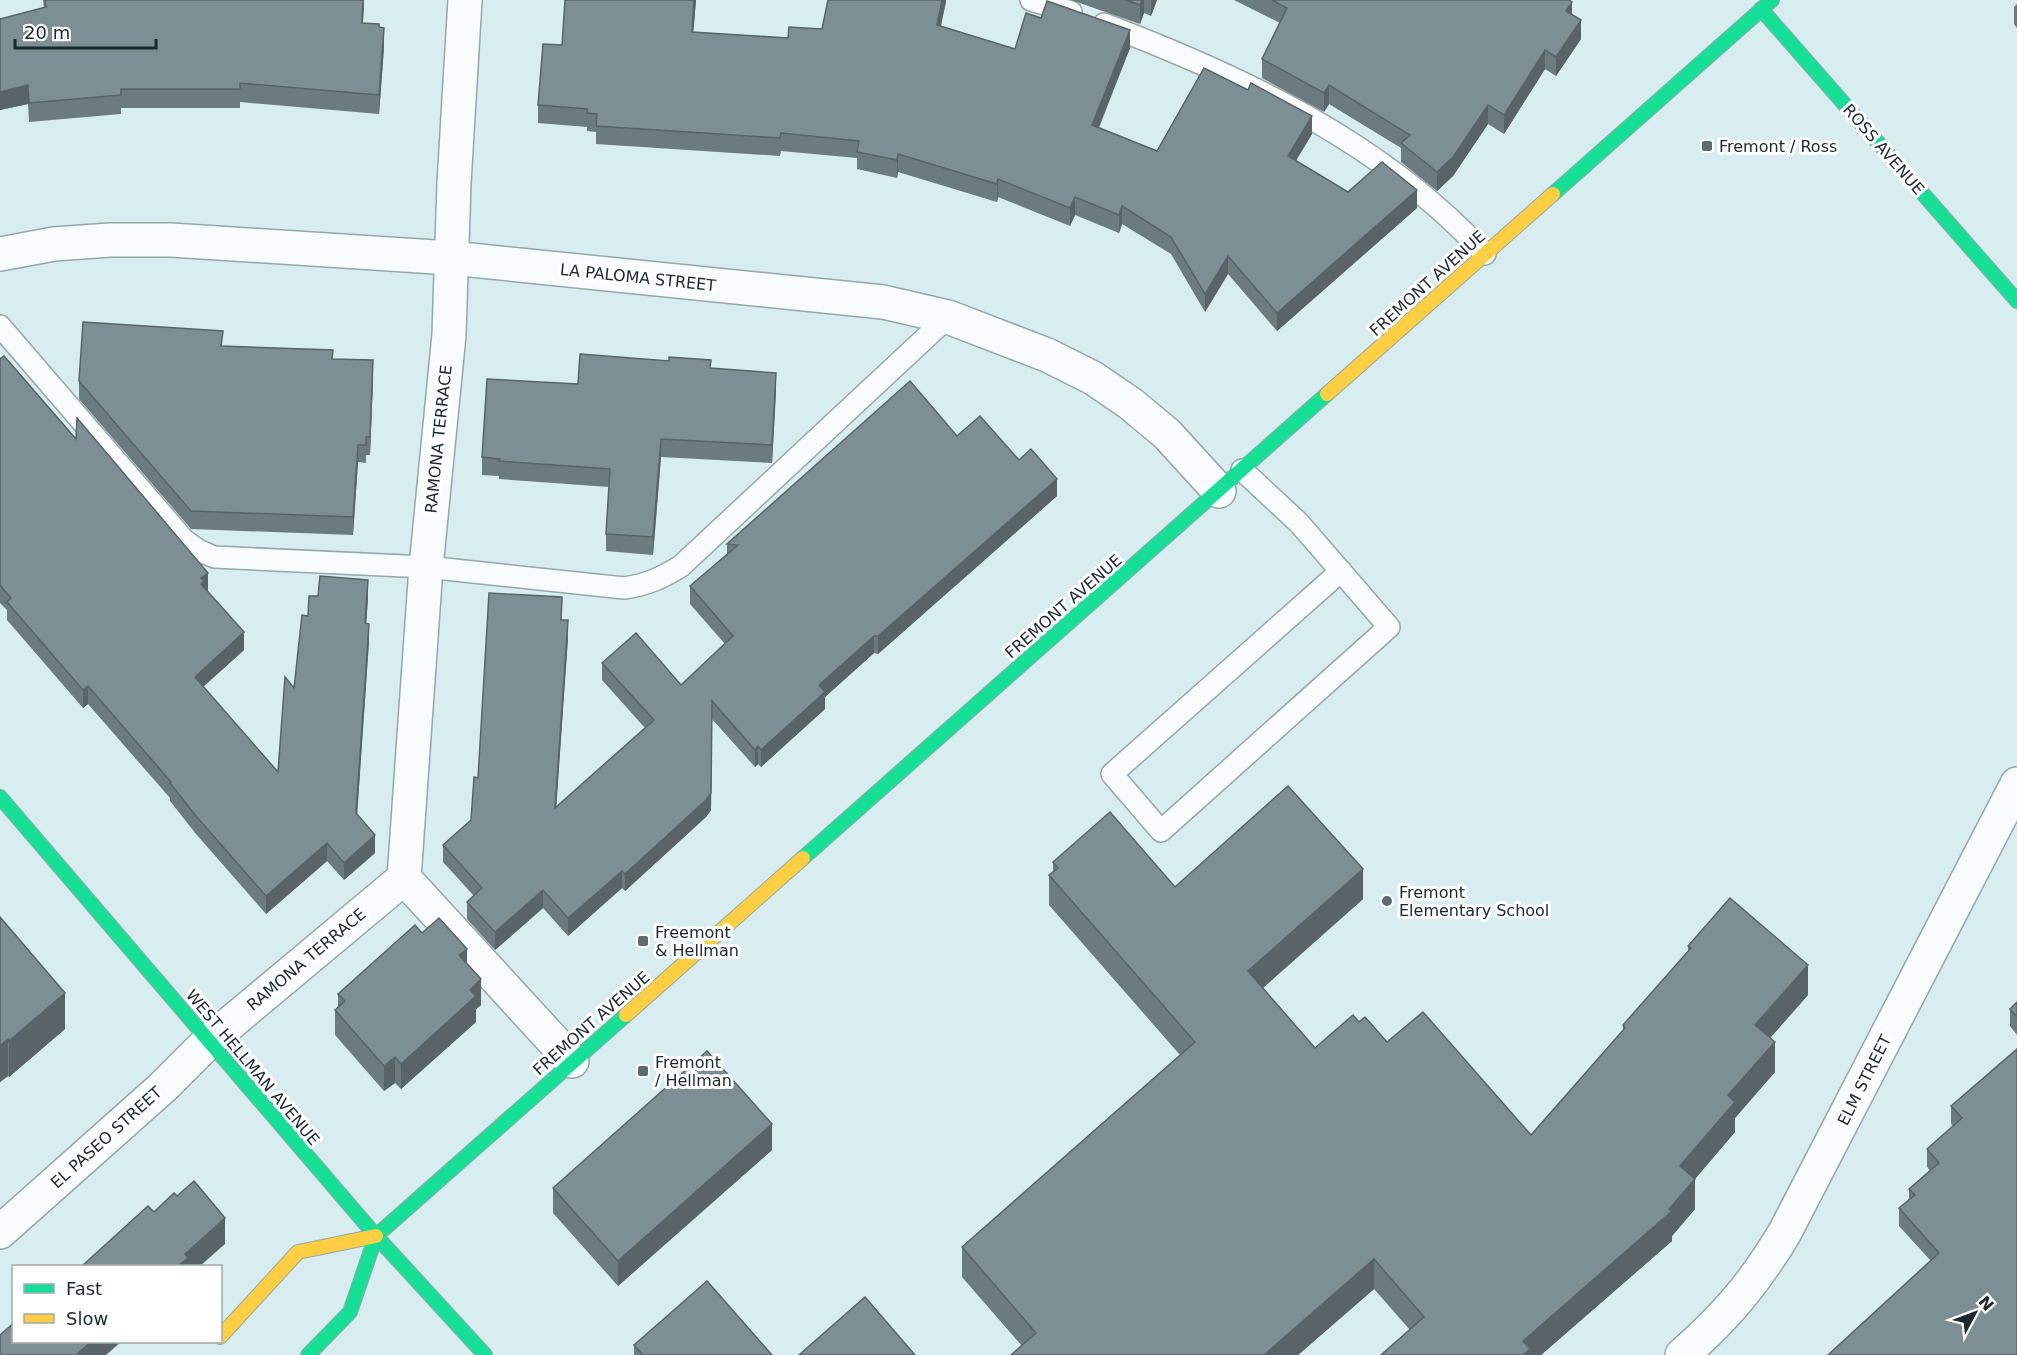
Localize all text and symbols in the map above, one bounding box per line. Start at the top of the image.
scale bar [15,12,156,50]
text: 20 m [24,22,70,43]
street label: ROSS AVENUE [1839,100,1928,199]
place label: Fremont / Ross [1719,137,1837,156]
marker: Fremont / Ross [1700,139,1714,153]
street label: FREMONT AVENUE [1366,227,1489,340]
street label: LA PALOMA STREET [559,260,717,295]
street label: RAMONA TERRACE [421,364,456,514]
street label: FREMONT AVENUE [1001,551,1126,662]
place label: Fremont Elementary School [1399,883,1549,920]
marker: Fremont Elementary School [1380,894,1394,908]
street label: RAMONA TERRACE [243,904,370,1015]
place label: Freemont & Hellman [655,923,739,960]
marker: Freemont & Hellman [636,934,650,948]
street label: FREMONT AVENUE [529,968,654,1079]
street label: WEST HELLMAN AVENUE [182,986,323,1149]
street label: ELM STREET [1834,1032,1895,1129]
place label: Fremont / Hellman [655,1053,732,1090]
marker: Fremont / Hellman [636,1064,650,1078]
street label: EL PASEO STREET [47,1082,166,1192]
legend [12,1265,222,1343]
text: Fast [66,1278,102,1299]
north arrow [1945,1283,2005,1343]
text: N [1974,1292,1998,1315]
text: Slow [66,1308,108,1329]

